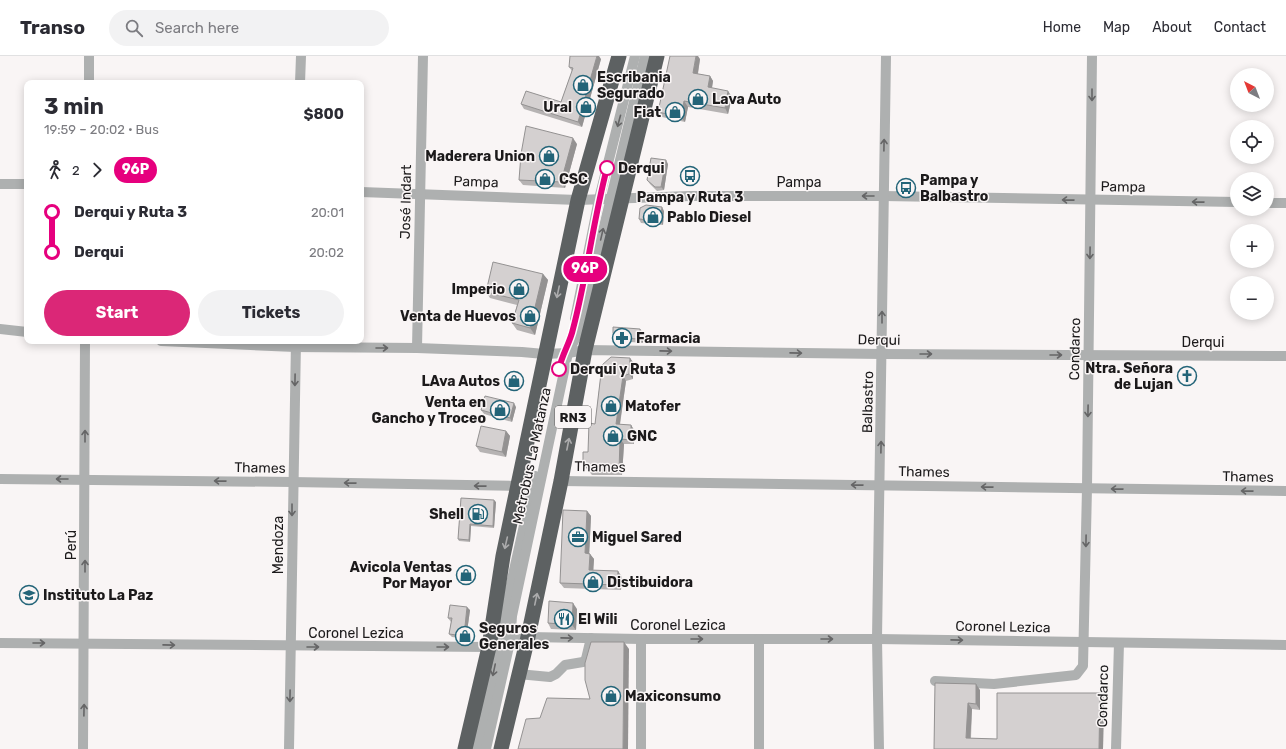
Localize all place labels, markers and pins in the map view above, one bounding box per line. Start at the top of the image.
place label: Escribania Segurado [597,69,671,102]
shop icon: Escribania Segurado [572,74,594,96]
shop icon: Lava Auto [687,88,709,110]
place label: Lava Auto [712,91,781,108]
shop icon: Ural [575,96,597,118]
place label: Ural [543,99,572,116]
shop icon: Fiat [664,101,686,123]
place label: Fiat [634,104,661,121]
shop icon: Maderera Union [538,145,560,167]
place label: Maderera Union [425,148,535,165]
marker: Derqui [599,160,615,176]
place label: Derqui [618,160,664,177]
bus stop icon: Pampa y Ruta 3 [679,165,701,187]
shop icon: CSC [534,168,556,190]
place label: CSC [559,171,588,188]
place label: Pampa y Balbastro [920,172,988,205]
bus stop icon: Pampa y Balbastro [895,177,917,199]
place label: Pampa y Ruta 3 [637,189,743,206]
shop icon: Pablo Diesel [642,206,664,228]
place label: Pablo Diesel [667,209,751,226]
shop icon: Imperio [508,278,530,300]
place label: Imperio [452,281,505,298]
shop icon: Venta de Huevos [519,305,541,327]
place label: Venta de Huevos [400,308,516,325]
pharmacy icon: Farmacia [611,327,633,349]
place label: Farmacia [636,330,701,347]
place label: Ntra. Señora de Lujan [1085,360,1173,393]
marker: Derqui y Ruta 3 [551,361,567,377]
place label: Derqui y Ruta 3 [570,361,676,378]
church icon: Ntra. Señora de Lujan [1176,365,1198,387]
shop icon: LAva Autos [503,370,525,392]
place label: LAva Autos [421,373,500,390]
place label: Venta en Gancho y Troceo [371,394,486,427]
shop icon: Matofer [600,395,622,417]
place label: Matofer [625,398,681,415]
shop icon: Venta en Gancho y Troceo [489,399,511,421]
shop icon: GNC [602,425,624,447]
place label: GNC [627,428,657,445]
fuel station icon: Shell [467,503,489,525]
place label: Shell [429,506,464,523]
office icon: Miguel Sared [567,526,589,548]
place label: Miguel Sared [592,529,682,546]
place label: Avicola Ventas Por Mayor [350,559,453,592]
shop icon: Avicola Ventas Por Mayor [455,564,477,586]
shop icon: Distibuidora [582,571,604,593]
place label: Distibuidora [607,574,693,591]
school or university icon: Instituto La Paz [18,584,40,606]
place label: Instituto La Paz [43,587,154,604]
restaurant icon: El Wili [553,608,575,630]
place label: El Wili [578,611,617,628]
place label: Seguros Generales [479,620,550,653]
shop icon: Seguros Generales [454,625,476,647]
shop icon: Maxiconsumo [600,685,622,707]
place label: Maxiconsumo [625,688,721,705]

